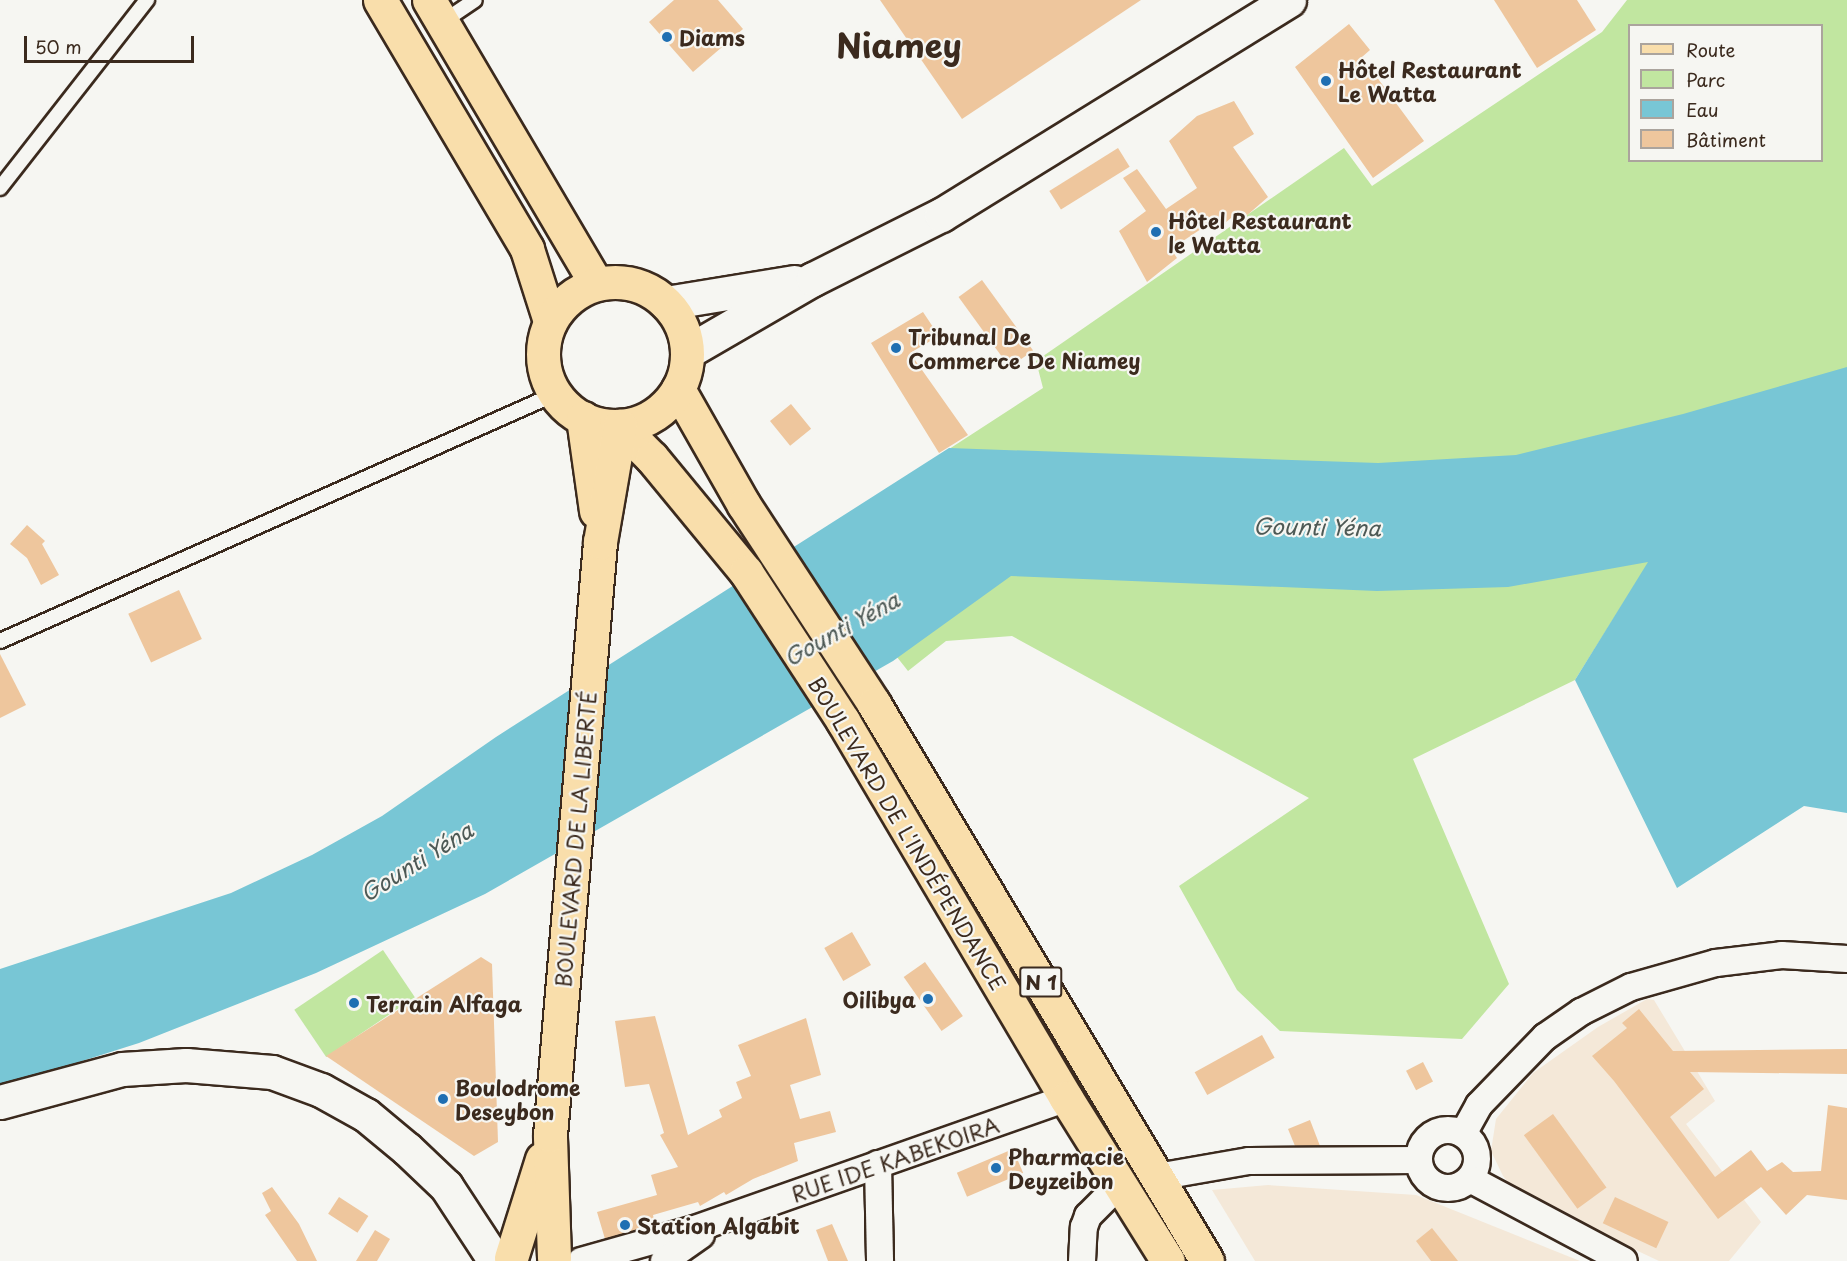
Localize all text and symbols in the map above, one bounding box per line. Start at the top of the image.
scale bar [27,24,196,62]
place label: Diams [679,24,745,50]
legend [1628,24,1823,162]
district label: Niamey [836,25,962,65]
marker: Diams [660,30,674,44]
text: 50 m [35,33,82,60]
text: Route [1686,36,1735,63]
place label: Hôtel Restaurant Le Watta [1338,56,1523,106]
text: Parc [1686,66,1725,93]
marker: Hôtel Restaurant Le Watta [1319,74,1333,88]
text: Eau [1686,96,1718,123]
text: Bâtiment [1686,126,1766,153]
place label: Hôtel Restaurant le Watta [1168,207,1353,257]
marker: Hôtel Restaurant le Watta [1149,225,1163,239]
place label: Tribunal De Commerce De Niamey [908,323,1142,373]
marker: Tribunal De Commerce De Niamey [889,341,903,355]
water label: Gounti Yéna [1252,512,1382,540]
water label: Gounti Yéna [778,585,904,671]
street label: BOULEVARD DE L'INDÉPENDANCE [804,671,1012,995]
street label: BOULEVARD DE LA LIBERTÉ [549,690,601,988]
water label: Gounti Yéna [354,816,478,906]
road number: N 1 [1018,965,1064,999]
place label: Oilibya [843,986,916,1012]
place label: Terrain Alfaga [366,990,522,1016]
marker: Oilibya [921,992,935,1006]
marker: Terrain Alfaga [347,996,361,1010]
place label: Boulodrome Deseybon [455,1074,580,1124]
marker: Boulodrome Deseybon [436,1092,450,1106]
street label: RUE IDE KABEKOIRA [787,1111,1003,1207]
place label: Pharmacie Deyzeibon [1008,1143,1124,1193]
marker: Pharmacie Deyzeibon [989,1161,1003,1175]
place label: Station Algabit [637,1212,802,1238]
marker: Station Algabit [618,1218,632,1232]

